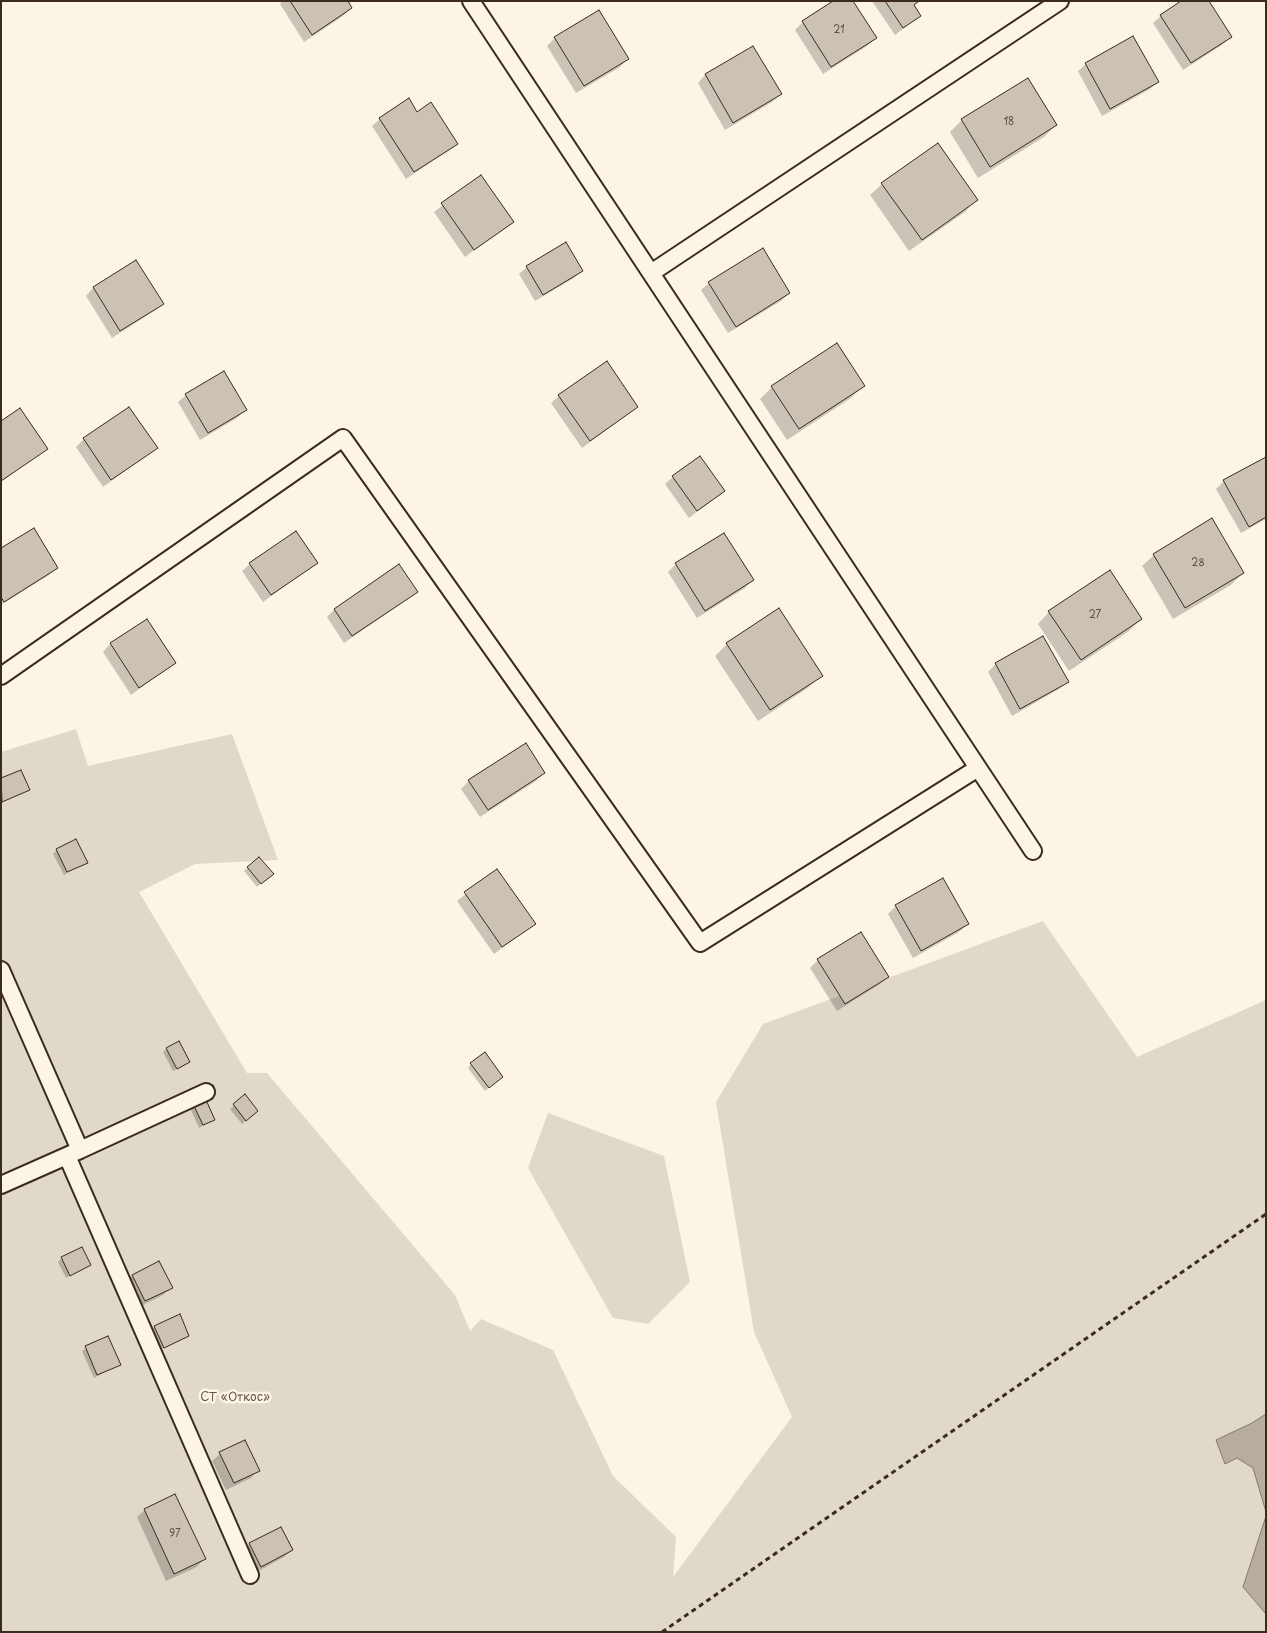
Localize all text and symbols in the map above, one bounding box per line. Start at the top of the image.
house number: 21 [833,24,845,36]
house number: 18 [1004,116,1014,128]
house number: 28 [1191,557,1205,569]
house number: 27 [1089,609,1101,621]
park label: СТ «Откос» [200,1391,270,1405]
house number: 97 [169,1528,181,1540]

